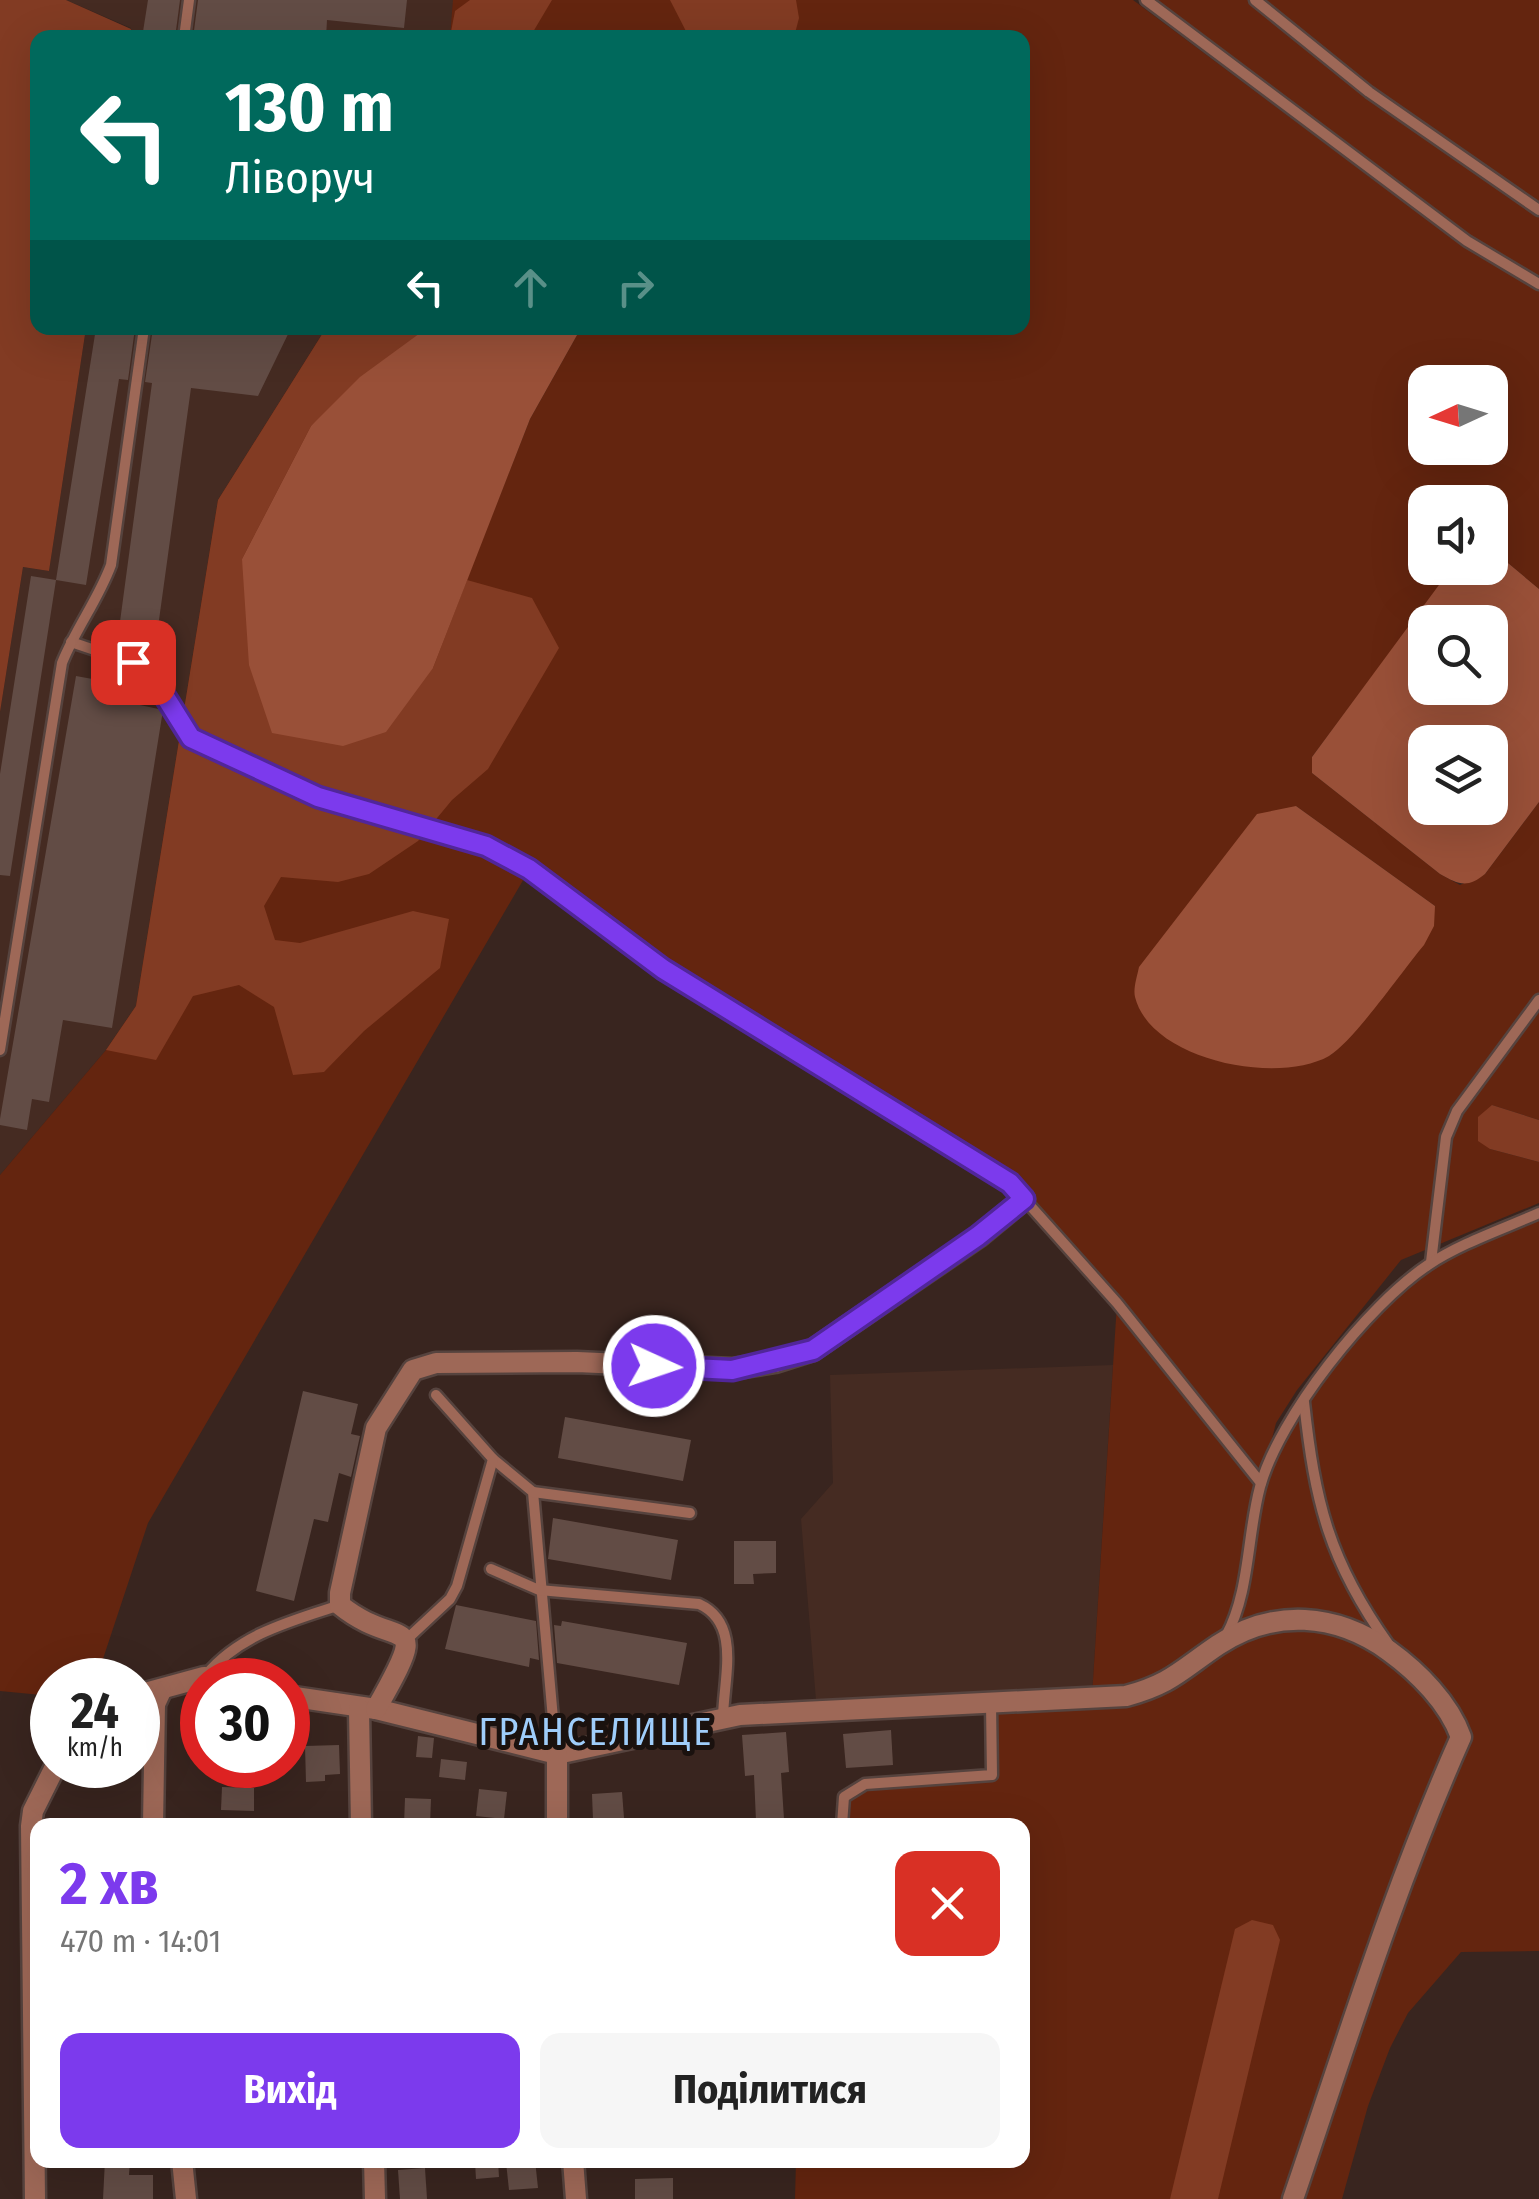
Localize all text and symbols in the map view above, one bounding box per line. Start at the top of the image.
text: 130 m [225,66,394,150]
icon: left [60,70,190,200]
text: Ліворуч [225,151,375,205]
icon: left [398,260,453,315]
icon: ahead [503,260,558,315]
icon: right [608,260,663,315]
north arrow [1408,365,1508,465]
map controls [1408,365,1508,825]
button: sound [1408,485,1508,585]
button: search [1408,605,1508,705]
pin [91,620,176,705]
icon: arrive [106,635,161,690]
button: layers [1408,725,1508,825]
position arrow [602,1314,706,1418]
speed limit sign: 30 [180,1658,310,1788]
text: 24 [71,1681,119,1741]
district label: ГРАНСЕЛИЩЕ [478,1709,714,1755]
text: km/h [67,1733,123,1763]
text: 2 хв [60,1848,159,1920]
button: close [895,1851,1000,1956]
text: 470 m · 14:01 [60,1922,221,1960]
button: Вихід [60,2033,520,2148]
button: Поділитися [540,2033,1000,2148]

